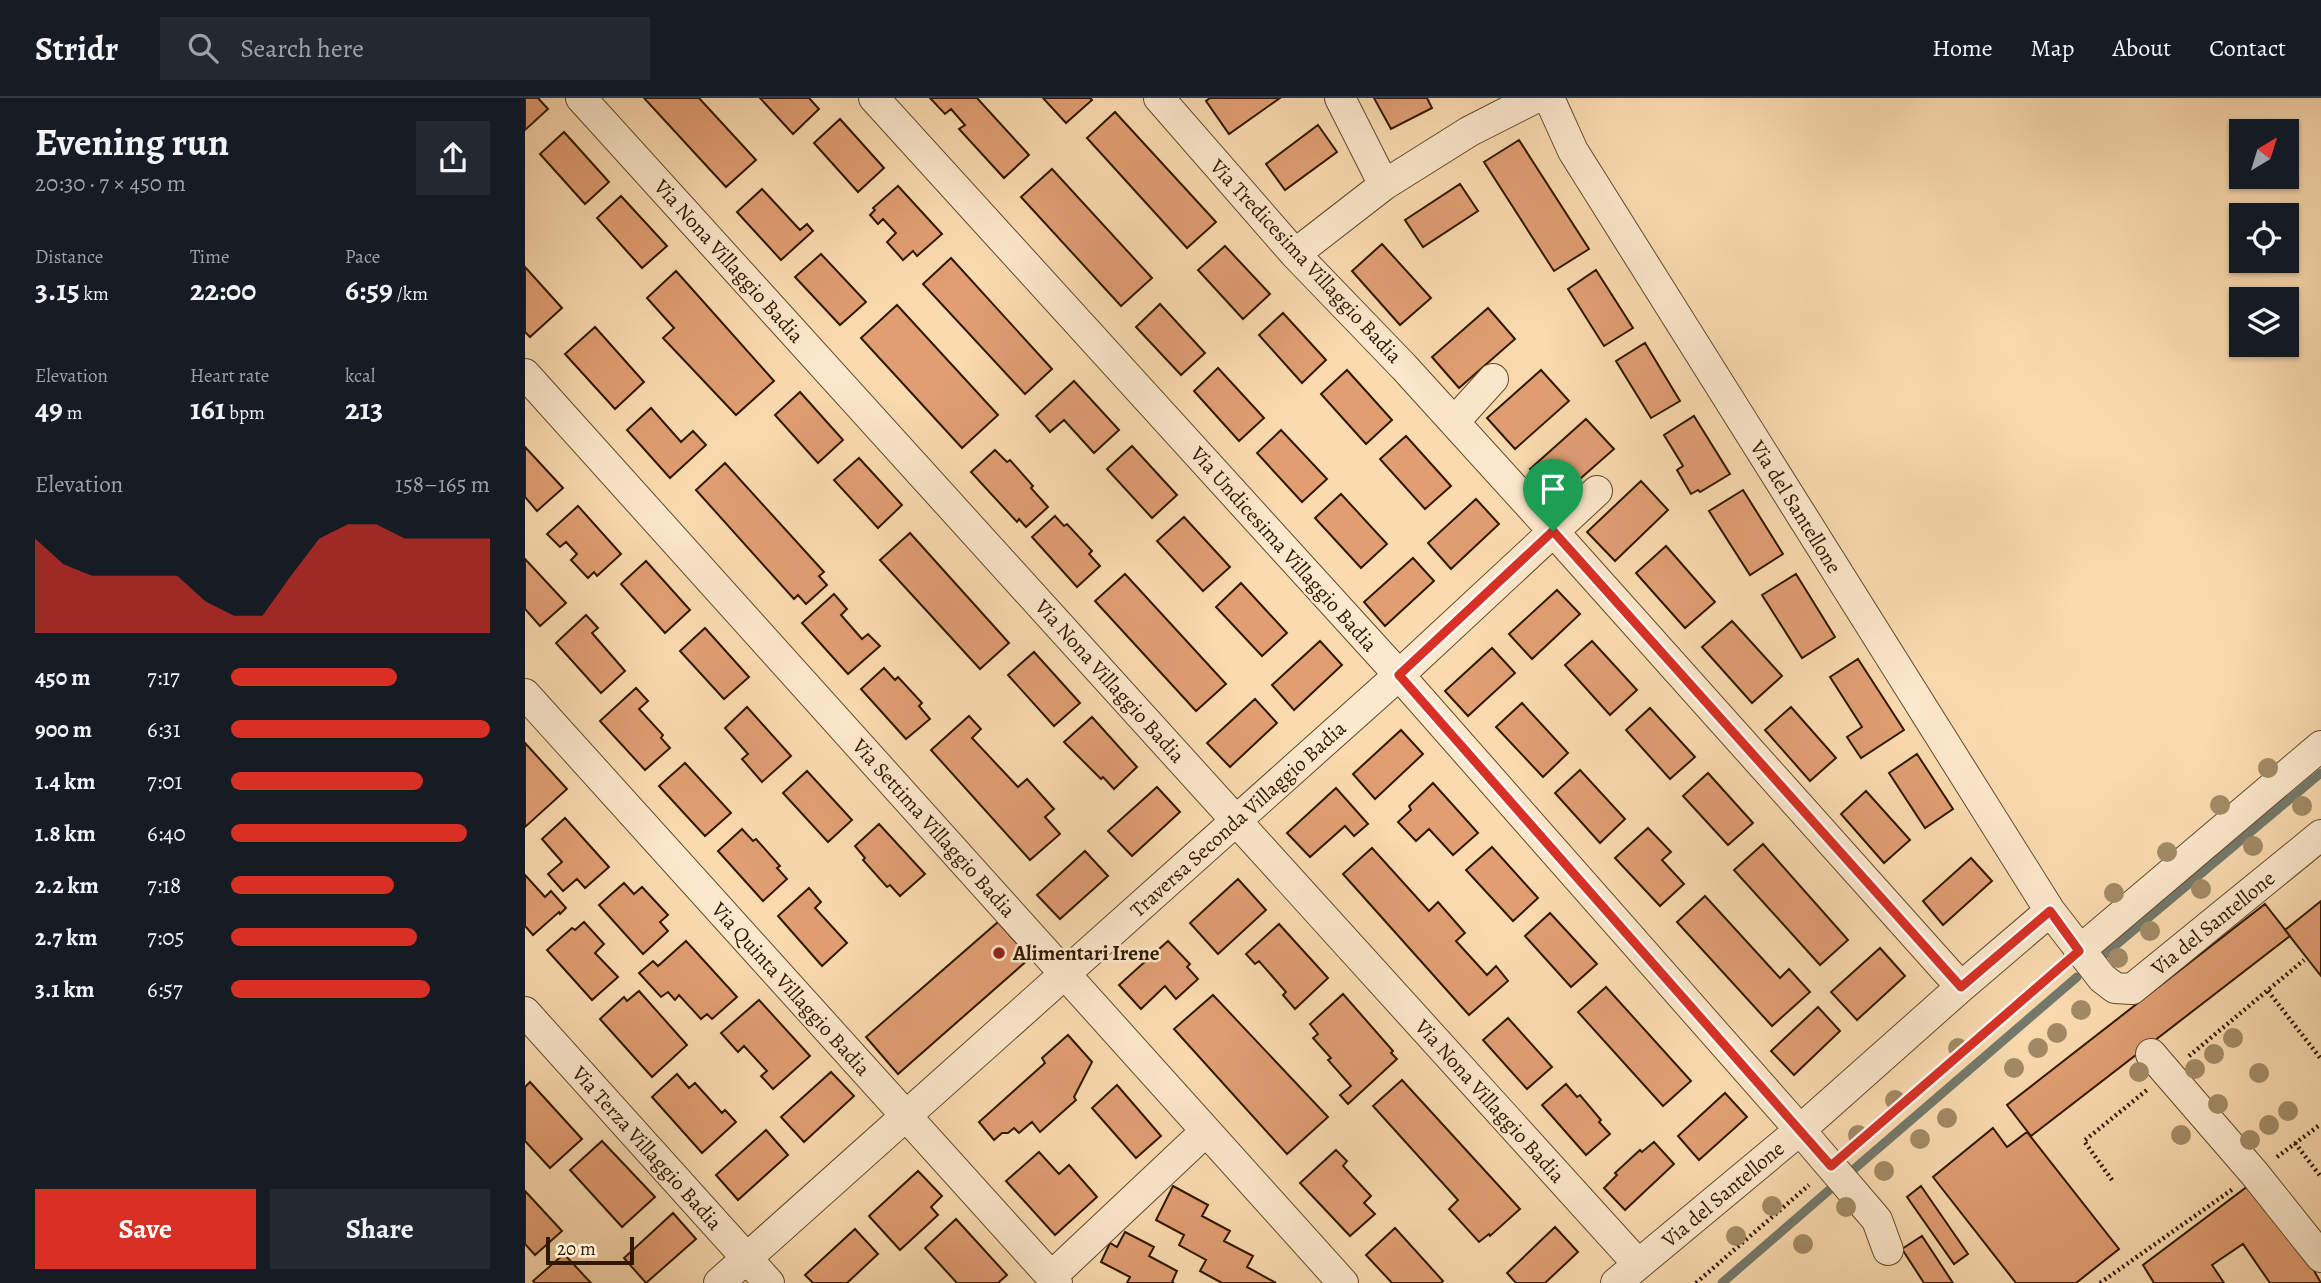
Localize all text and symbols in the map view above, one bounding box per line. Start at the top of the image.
search box [160,17,650,80]
text: Stridr [35,26,118,71]
icon: search [184,29,222,67]
text: Search here [240,31,364,66]
text: Home [1932,32,1993,64]
text: Map [2031,32,2075,64]
text: About [2113,32,2171,64]
text: Contact [2209,32,2286,64]
text: Evening run [35,116,229,168]
north arrow [2229,119,2299,189]
map controls [2229,119,2299,357]
button: share [416,121,490,195]
street label: Via Tredicesima Villaggio Badia [1203,152,1408,369]
text: 20:30 · 7 × 450 m [35,168,186,199]
street label: Via Nona Villaggio Badia [647,172,810,349]
button: locate [2229,203,2299,273]
text: Distance [35,244,103,270]
text: Time [190,244,229,270]
text: Pace [345,244,380,270]
text: 3.15 [35,270,80,310]
text: 22:00 [190,270,256,310]
text: 6:59 [345,270,393,310]
text: km [80,281,109,307]
text: /km [393,281,428,307]
button: layers [2229,287,2299,357]
text: Elevation [35,363,108,389]
text: Heart rate [190,363,269,389]
text: kcal [345,363,375,389]
text: 49 [35,389,63,429]
text: 161 [190,389,226,429]
text: 213 [345,389,383,429]
text: m [63,400,83,426]
text: bpm [226,400,265,426]
street label: Via del Santellone [1743,434,1848,579]
street label: Via Undicesima Villaggio Badia [1184,440,1384,658]
pin [1523,459,1583,531]
text: Elevation [35,469,123,500]
text: 158–165 m [395,469,490,500]
icon: arrive [1534,470,1572,508]
street label: Via Nona Villaggio Badia [1028,592,1191,769]
text: 450 m [35,662,90,693]
text: 7:17 [147,662,180,693]
text: 900 m [35,714,92,745]
text: 6:31 [147,714,181,745]
street label: Traversa Seconda Villaggio Badia [1124,714,1352,924]
street label: Via Settima Villaggio Badia [845,732,1022,924]
text: 1.4 km [35,766,96,797]
text: 7:01 [147,766,182,797]
text: 1.8 km [35,818,96,849]
text: 6:40 [147,818,186,849]
street label: Via del Santellone [2144,864,2281,982]
text: 2.2 km [35,870,99,901]
text: 7:18 [147,870,181,901]
street label: Via Quinta Villaggio Badia [705,895,877,1082]
text: 2.7 km [35,922,97,953]
text: 7:05 [147,922,184,953]
place label: Alimentari Irene [1012,939,1160,967]
marker: Alimentari Irene [991,945,1007,961]
text: 3.1 km [35,974,95,1005]
text: 6:57 [147,974,183,1005]
street label: Via Nona Villaggio Badia [1408,1012,1571,1189]
street label: Via Terza Villaggio Badia [565,1059,728,1236]
street label: Via del Santellone [1655,1134,1790,1254]
button: Save [35,1189,256,1269]
button: Share [270,1189,490,1269]
scale bar [546,1234,633,1266]
text: 20 m [557,1236,596,1262]

